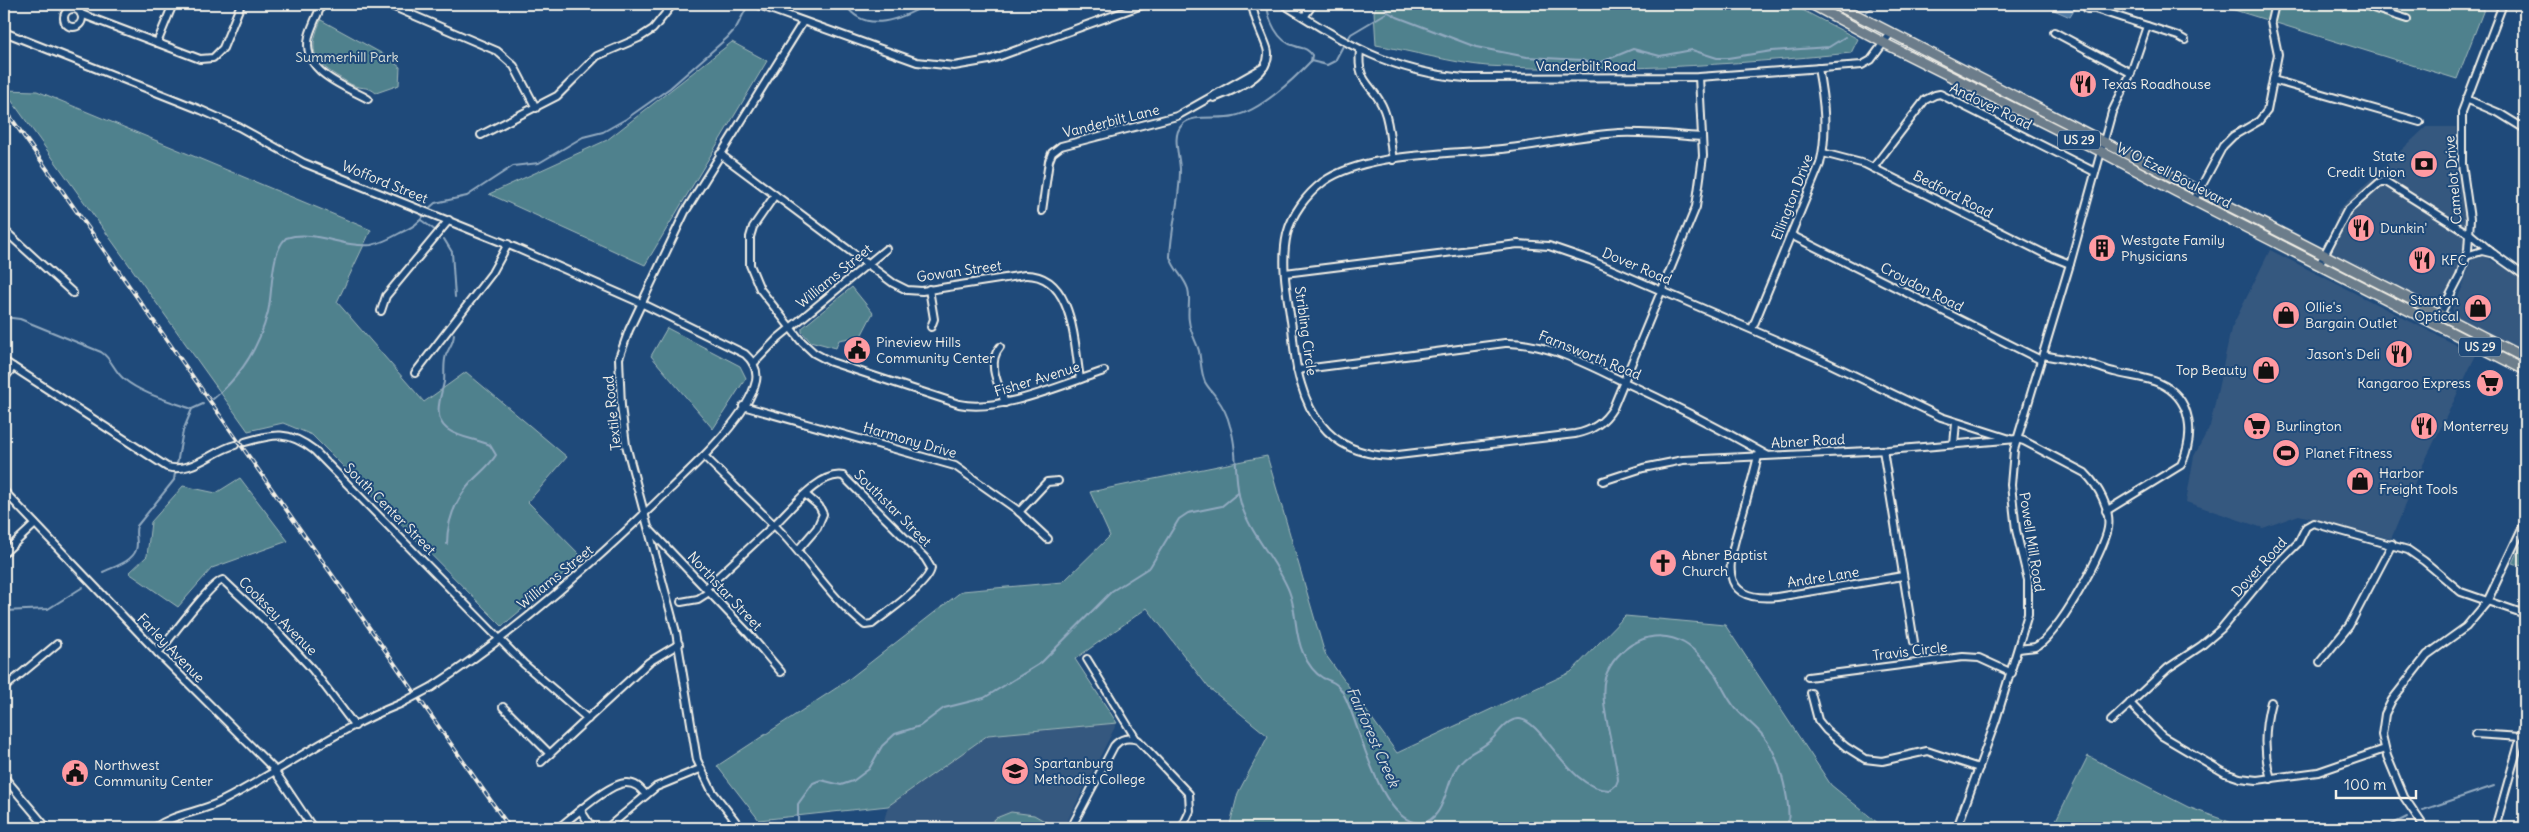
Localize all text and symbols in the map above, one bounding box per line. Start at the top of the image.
park label: Summerhill Park [295,48,399,66]
street label: Vanderbilt Road [1536,57,1636,75]
restaurant icon: Texas Roadhouse [2068,69,2098,99]
place label: Texas Roadhouse [2102,75,2211,93]
street label: Andover Road [1947,78,2035,134]
street label: Vanderbilt Lane [1061,100,1161,142]
road number: US 29 [2058,130,2100,150]
street label: Camelot Drive [2440,135,2466,225]
street label: W O Ezell Boulevard [2114,138,2234,212]
place label: State Credit Union [2327,147,2405,181]
bank icon: State Credit Union [2409,149,2439,179]
street label: Ellington Drive [1767,151,1817,243]
street label: Wofford Street [339,157,431,208]
street label: Bedford Road [1910,166,1996,222]
restaurant icon: Dunkin' [2346,213,2376,243]
place label: Dunkin' [2380,219,2427,237]
place label: Westgate Family Physicians [2121,231,2225,265]
building icon: Westgate Family Physicians [2087,233,2117,263]
street label: Williams Street [792,240,876,312]
street label: Dover Road [1599,243,1675,289]
restaurant icon: KFC [2407,245,2437,275]
place label: KFC [2441,251,2467,269]
street label: Gowan Street [915,256,1003,286]
street label: Croydon Road [1877,258,1967,316]
street label: Stribling Circle [1291,285,1321,377]
place label: Stanton Optical [2410,291,2459,325]
shop icon: Stanton Optical [2463,293,2493,323]
place label: Ollie's Bargain Outlet [2305,298,2398,332]
shop icon: Ollie's Bargain Outlet [2271,300,2301,330]
street label: Farnsworth Road [1536,326,1644,384]
place label: Pineview Hills Community Center [876,333,995,367]
public building icon: Pineview Hills Community Center [842,335,872,365]
road number: US 29 [2459,338,2501,357]
restaurant icon: Jason's Deli [2384,339,2414,369]
place label: Jason's Deli [2307,345,2380,363]
shop icon: Top Beauty [2251,355,2281,385]
street label: Fisher Avenue [992,357,1082,401]
place label: Top Beauty [2176,361,2247,379]
supermarket icon: Kangaroo Express [2475,368,2505,398]
place label: Kangaroo Express [2357,374,2471,392]
street label: Textile Road [599,375,625,451]
supermarket icon: Burlington [2242,411,2272,441]
restaurant icon: Monterrey [2409,411,2439,441]
place label: Burlington [2276,417,2342,435]
place label: Monterrey [2443,417,2509,435]
street label: Harmony Drive [861,418,959,462]
street label: Abner Road [1770,430,1846,452]
sports icon: Planet Fitness [2271,438,2301,468]
place label: Planet Fitness [2305,444,2392,462]
street label: South Center Street [340,459,440,559]
place label: Harbor Freight Tools [2379,464,2458,498]
street label: Southstar Street [851,466,936,551]
shop icon: Harbor Freight Tools [2345,466,2375,496]
street label: Powell Mill Road [2015,491,2049,593]
street label: Dover Road [2228,533,2290,601]
street label: Williams Street [513,541,597,613]
place label: Abner Baptist Church [1682,546,1768,580]
street label: Northstar Street [684,548,766,634]
church icon: Abner Baptist Church [1648,548,1678,578]
street label: Andre Lane [1786,562,1860,592]
street label: Cooksey Avenue [235,573,321,659]
street label: Farley Avenue [133,609,209,687]
street label: Travis Circle [1872,637,1948,665]
water label: Fairforest Creek [1343,684,1405,791]
place label: Spartanburg Methodist College [1034,754,1145,788]
place label: Northwest Community Center [94,756,213,790]
school or university icon: Spartanburg Methodist College [1000,756,1030,786]
public building icon: Northwest Community Center [60,758,90,788]
scale bar [2336,767,2416,799]
text: 100 m [2344,775,2386,794]

